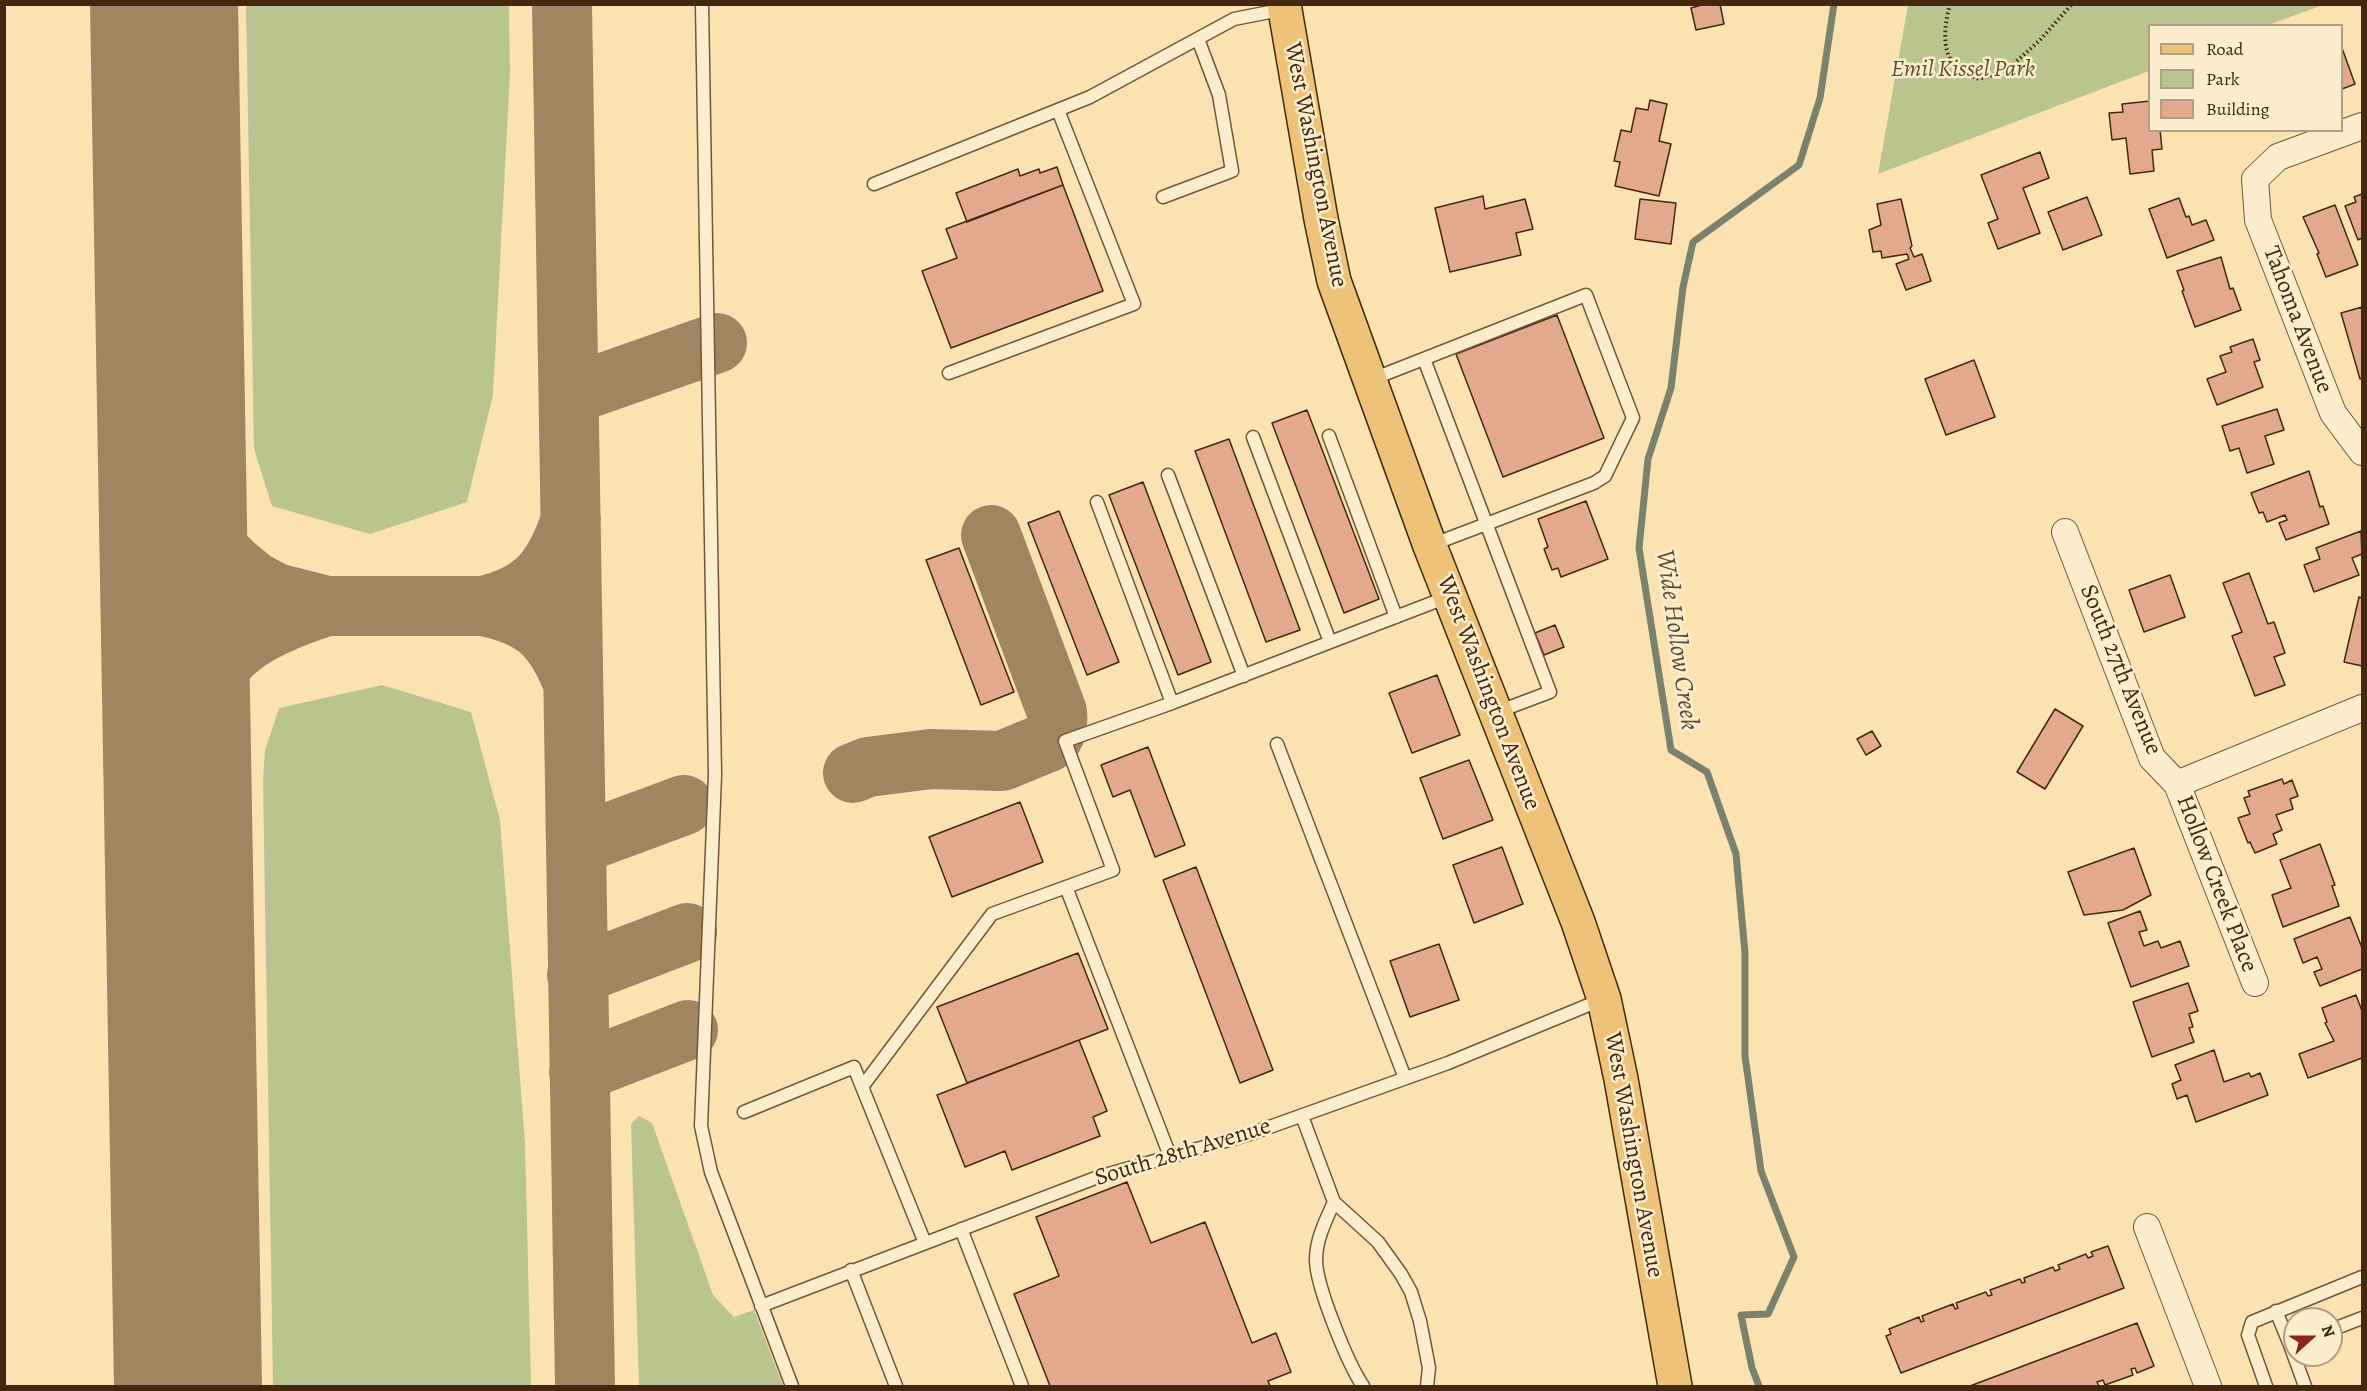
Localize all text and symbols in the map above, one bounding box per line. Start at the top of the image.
legend [2148,24,2343,132]
text: Road [2206,37,2243,61]
street label: West Washington Avenue [1277,40,1353,290]
park label: Emil Kissel Park [1891,56,2035,84]
text: Park [2206,67,2240,91]
text: Building [2206,97,2270,121]
street label: Tahoma Avenue [2256,242,2338,398]
water label: Wide Hollow Creek [1648,548,1704,732]
street label: West Washington Avenue [1430,572,1546,814]
street label: South 27th Avenue [2073,581,2167,759]
street label: Hollow Creek Place [2169,792,2263,976]
street label: West Washington Avenue [1597,1030,1669,1280]
street label: South 28th Avenue [1091,1113,1275,1193]
north arrow [2283,1307,2343,1367]
text: N [2316,1322,2340,1341]

